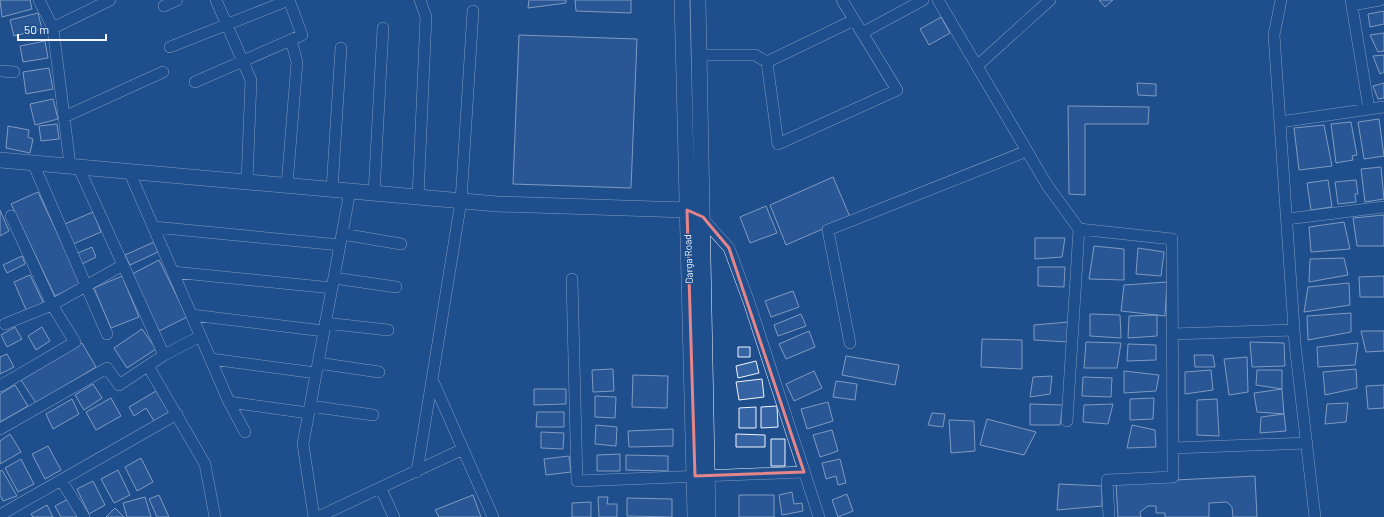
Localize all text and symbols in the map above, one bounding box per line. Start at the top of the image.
scale bar [18,16,106,42]
text: 50 m [24,22,49,36]
street label: Darga Road [681,234,695,284]

